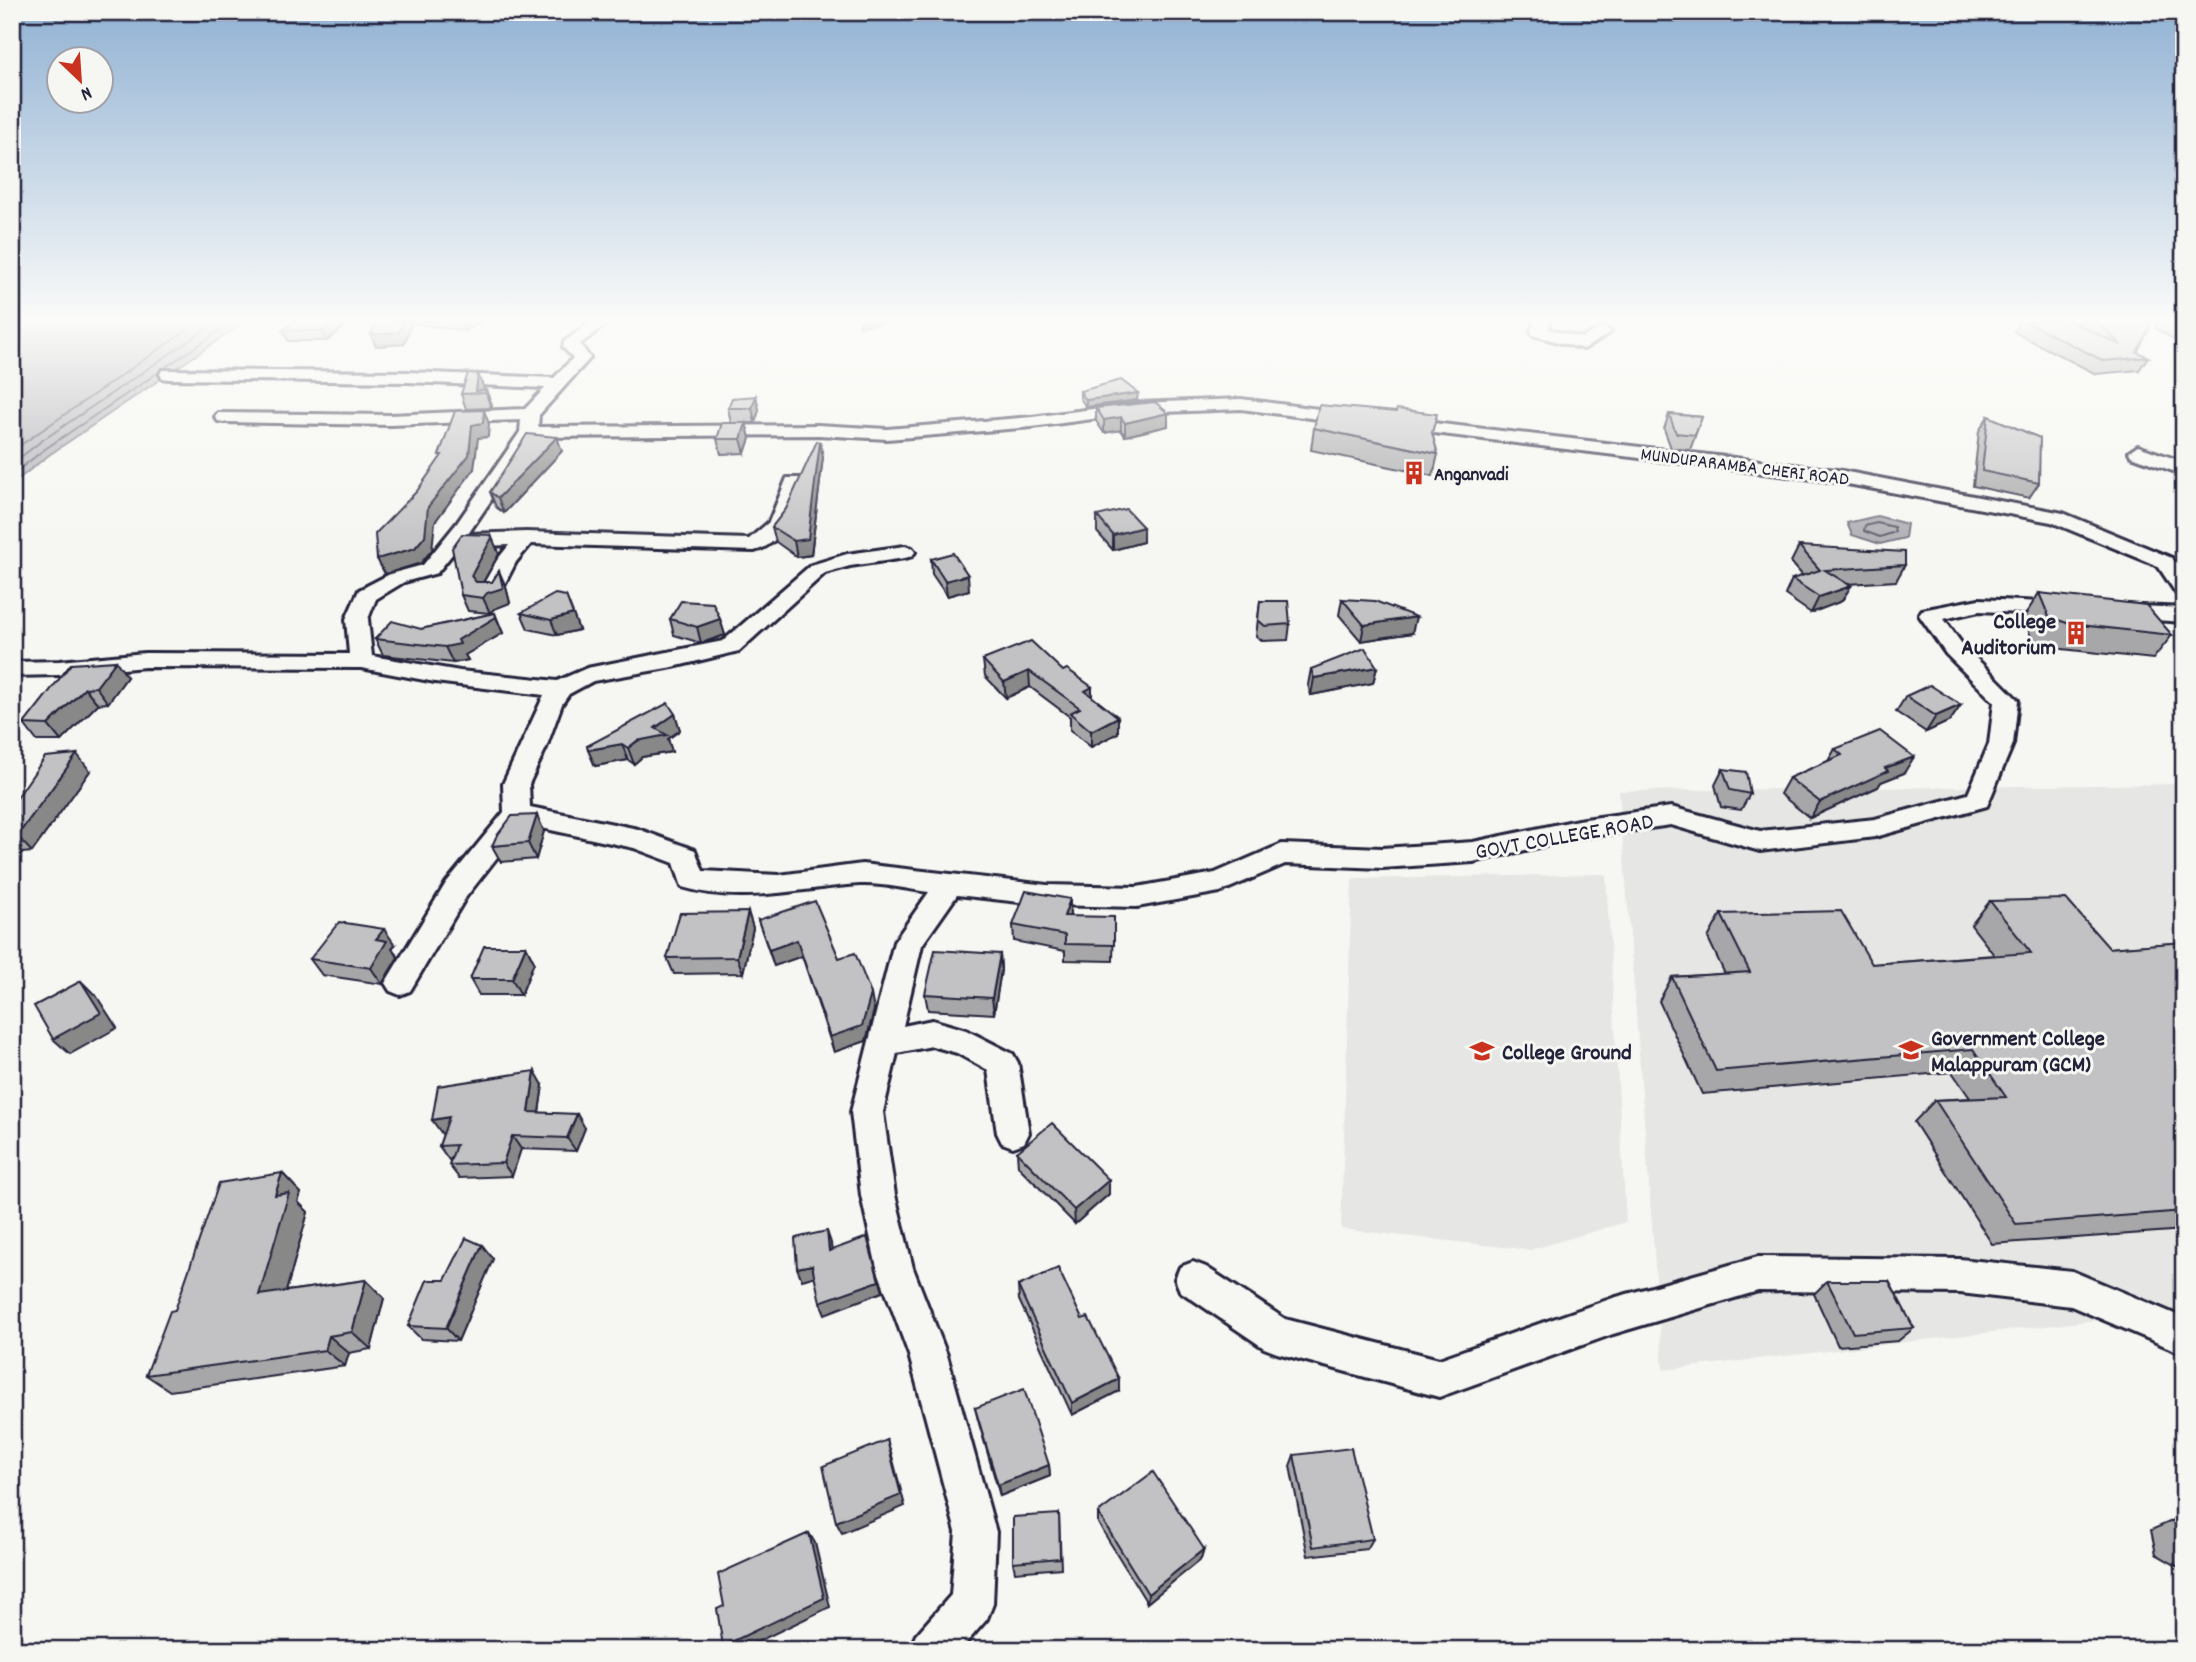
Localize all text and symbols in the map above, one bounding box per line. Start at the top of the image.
north arrow [46,46,116,116]
text: N [76,78,96,106]
street label: MUNDUPARAMBA CHERI ROAD [1639,442,1850,495]
building icon: Anganvadi [1400,459,1428,487]
place label: Anganvadi [1434,463,1509,490]
place label: College Auditorium [1961,607,2056,666]
building icon: College Auditorium [2062,619,2090,647]
street label: GOVT COLLEGE ROAD [1473,807,1656,870]
place label: Government College Malappuram (GCM) [1931,1024,2105,1083]
school or university icon: Government College Malappuram (GCM) [1897,1036,1925,1064]
school or university icon: College Ground [1468,1037,1496,1065]
place label: College Ground [1502,1038,1632,1071]

